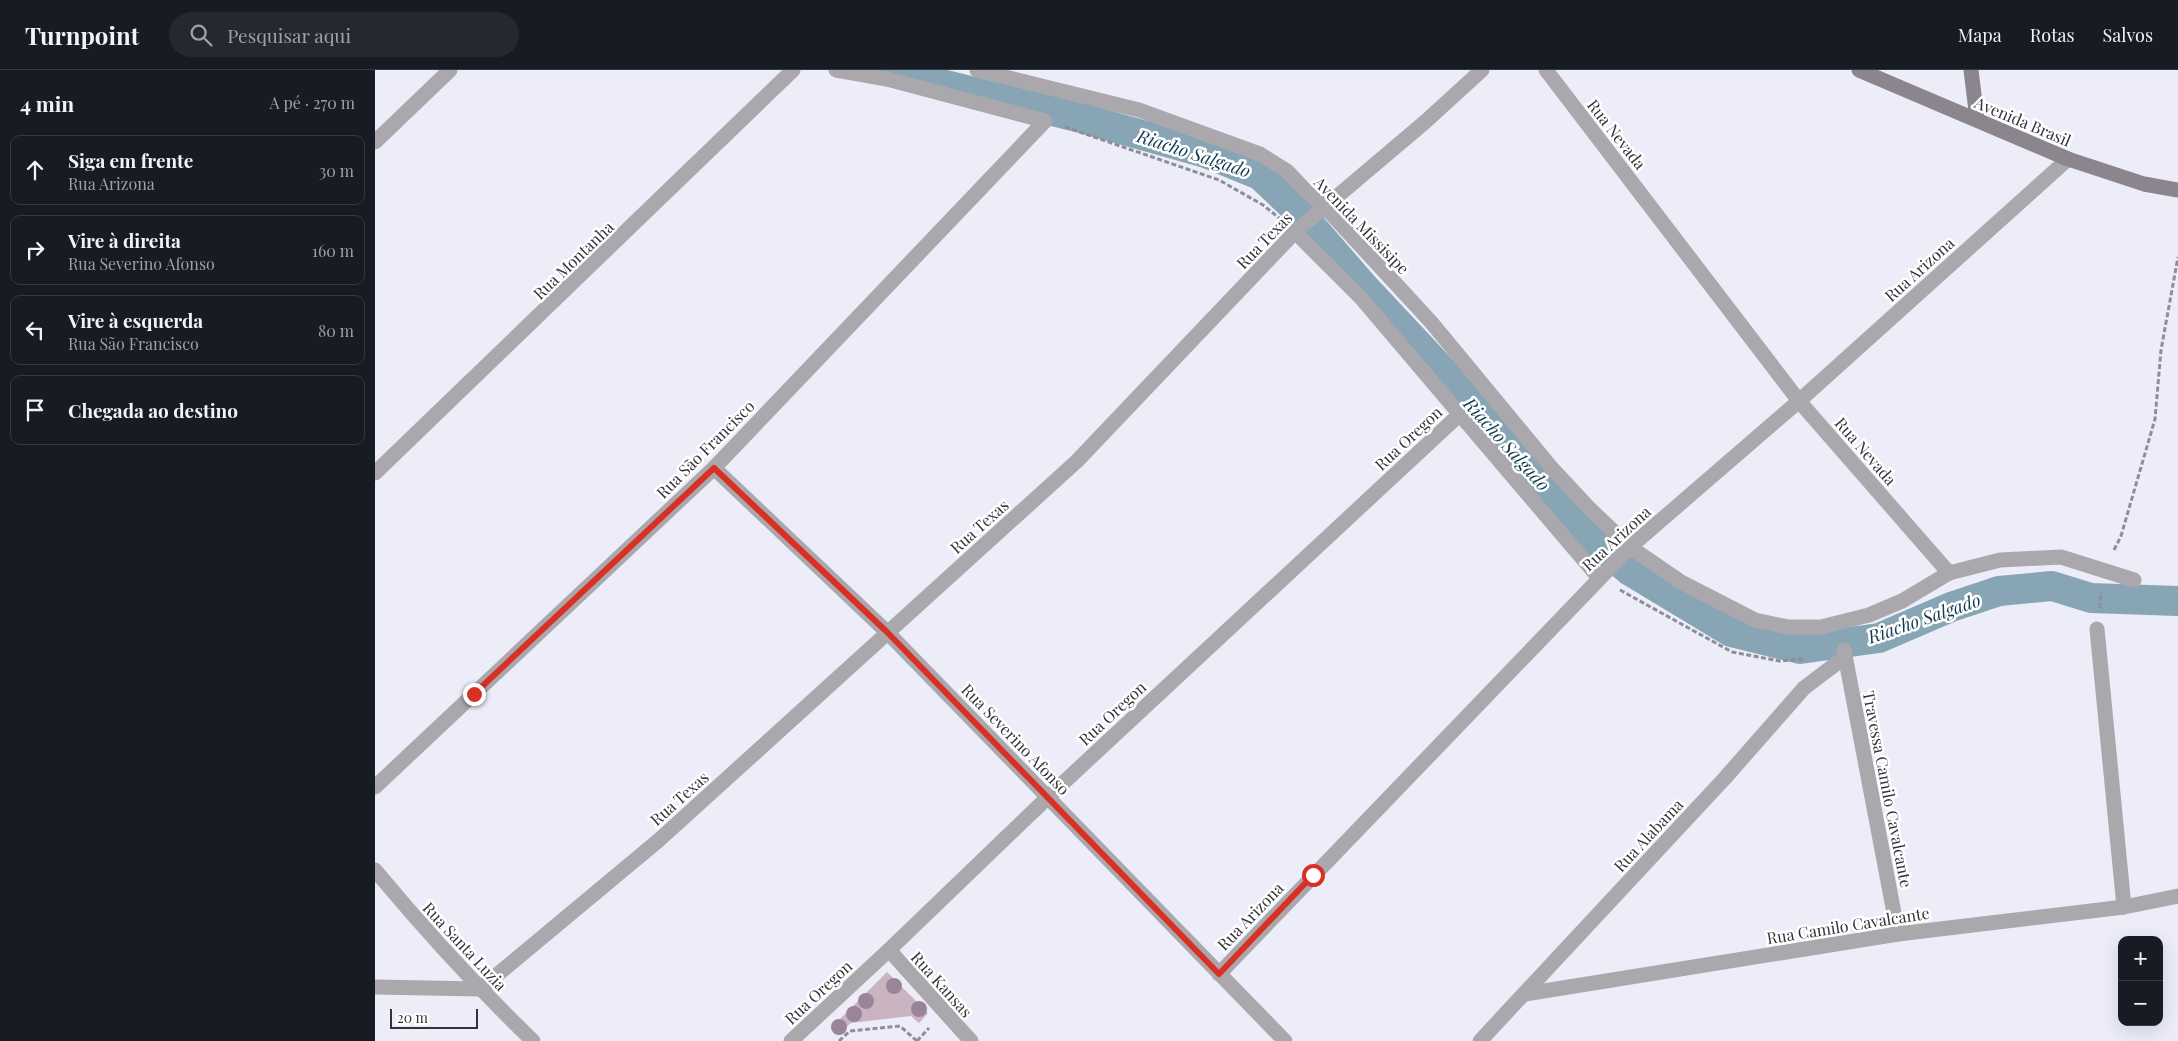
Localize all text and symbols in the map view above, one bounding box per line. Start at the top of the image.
search box [169,12,519,57]
text: Turnpoint [25,19,139,51]
icon: search [187,21,215,49]
text: Pesquisar aqui [227,22,351,48]
text: Mapa [1958,23,2002,47]
text: Rotas [2030,23,2075,47]
text: Salvos [2103,23,2153,47]
text: 4 min [20,89,74,117]
street label: Avenida Brasil [1971,91,2075,151]
text: A pé · 270 m [269,92,355,113]
street label: Rua Nevada [1583,95,1651,173]
water label: Riacho Salgado [1133,123,1254,183]
text: Siga em frente [68,147,193,173]
icon: ahead [21,156,49,184]
text: 30 m [319,160,354,181]
street label: Avenida Missisipe [1309,171,1414,278]
text: Rua Arizona [68,173,155,194]
street label: Rua Texas [1232,207,1296,273]
street label: Rua Montanha [528,216,618,304]
text: Vire à direita [68,227,181,253]
street label: Rua Arizona [1880,232,1958,306]
icon: right [21,236,49,264]
text: 160 m [312,240,354,261]
text: Rua Severino Afonso [68,253,215,274]
text: Vire à esquerda [68,307,203,333]
icon: left [21,316,49,344]
text: 80 m [318,320,354,341]
text: Rua São Francisco [68,333,199,354]
water label: Riacho Salgado [1458,391,1556,496]
street label: Rua São Francisco [651,395,759,503]
icon: arrive [21,396,49,424]
text: Chegada ao destino [68,397,238,423]
street label: Rua Oregon [1370,401,1446,475]
street label: Rua Nevada [1831,413,1901,489]
street label: Rua Texas [945,494,1013,558]
street label: Rua Arizona [1577,501,1655,575]
water label: Riacho Salgado [1863,587,1984,649]
street label: Rua Oregon [1074,676,1150,750]
street label: Rua Severino Afonso [957,679,1075,799]
route end [463,683,486,706]
street label: Travessa Camilo Cavalcante [1859,689,1917,889]
street label: Rua Texas [645,766,713,830]
street label: Rua Alabama [1609,794,1687,876]
route start [1302,864,1325,887]
street label: Rua Arizona [1212,878,1288,954]
street label: Rua Santa Luzia [418,897,512,995]
street label: Rua Camilo Cavalcante [1765,902,1931,948]
map controls [2118,936,2163,1026]
button: + [2118,936,2163,981]
street label: Rua Kansas [907,947,977,1021]
street label: Rua Oregon [780,955,856,1029]
button: − [2118,981,2163,1026]
scale bar [390,1006,477,1029]
text: 20 m [397,1008,428,1027]

